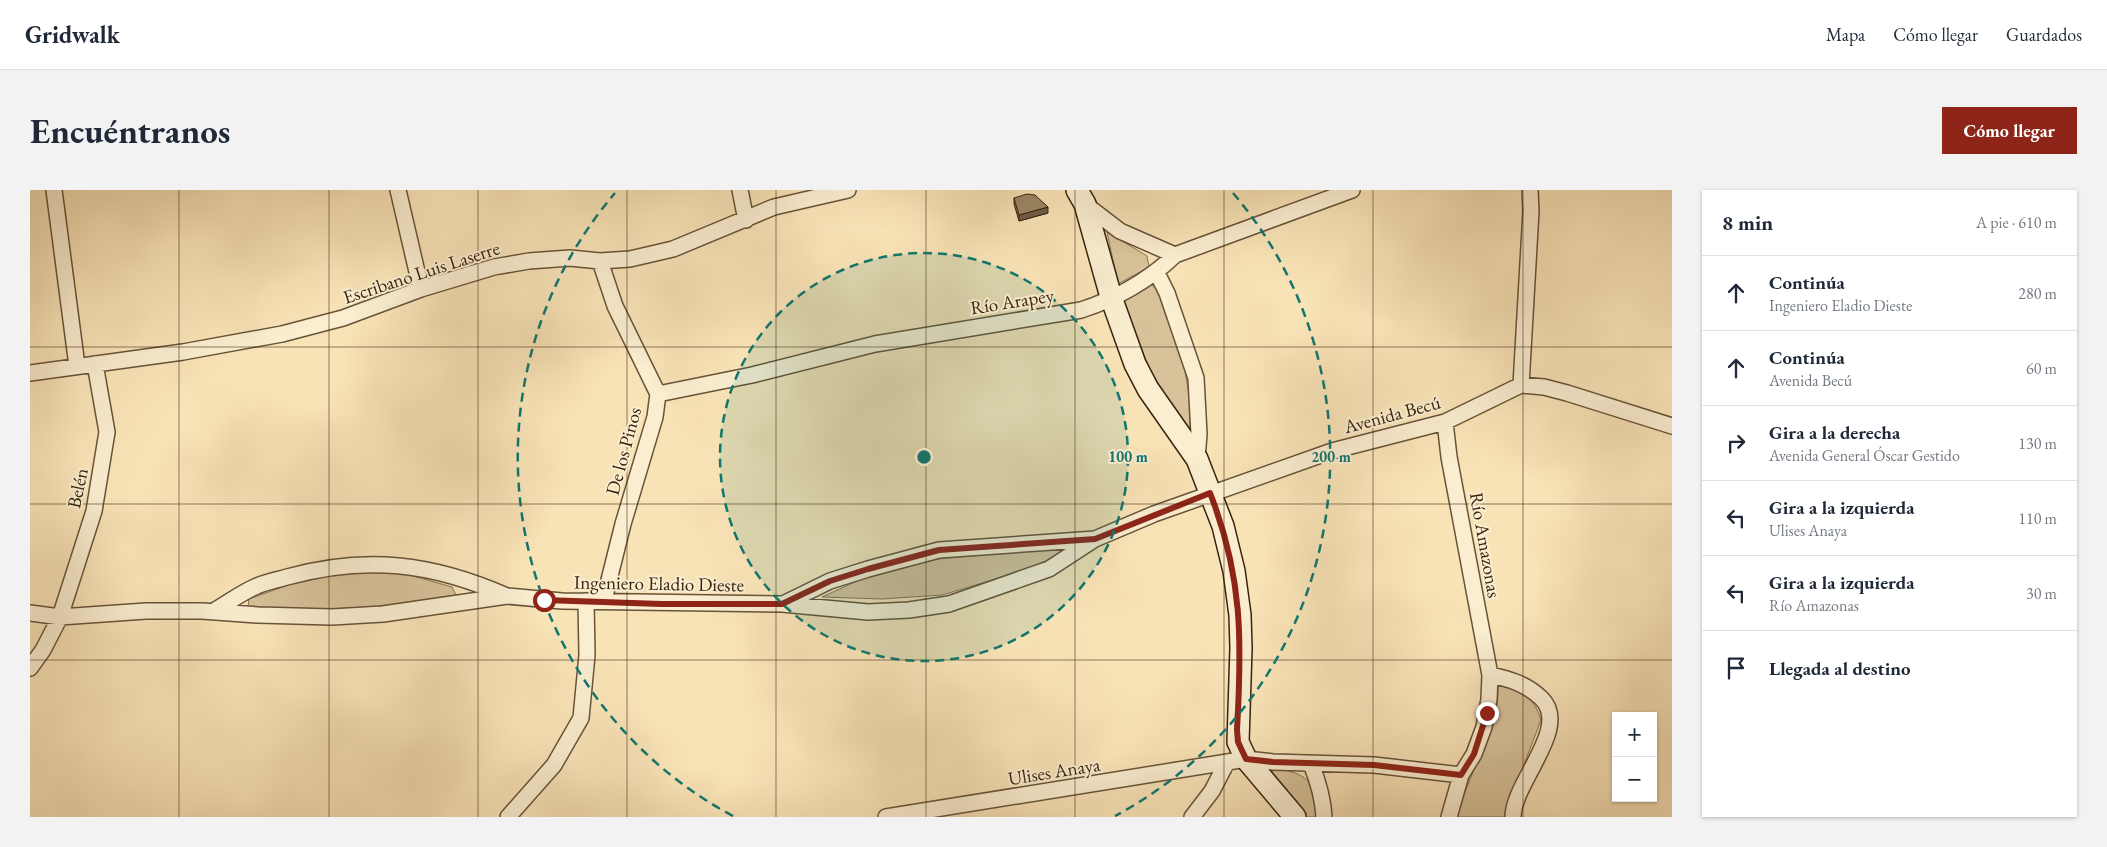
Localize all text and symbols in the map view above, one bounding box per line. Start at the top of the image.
text: Gridwalk [25,19,120,50]
text: Mapa [1826,23,1865,46]
text: Cómo llegar [1893,23,1978,46]
text: Guardados [2006,23,2082,46]
button: Cómo llegar [1942,107,2077,154]
text: Encuéntranos [30,108,230,153]
text: 8 min [1722,209,1773,236]
text: A pie · 610 m [1976,212,2057,233]
street label: Escribano Luis Laserre [340,235,503,310]
text: Continúa [1769,270,1845,295]
icon: ahead [1722,279,1750,307]
street label: Río Arapey [969,282,1056,320]
text: 280 m [2018,283,2057,304]
text: Ingeniero Eladio Dieste [1769,295,1912,316]
text: Continúa [1769,345,1845,370]
icon: ahead [1722,354,1750,382]
text: 60 m [2026,358,2057,379]
text: Avenida Becú [1769,370,1852,391]
street label: Avenida Becú [1340,390,1443,440]
street label: De los Pinos [600,404,647,498]
text: Gira a la derecha [1769,420,1900,445]
icon: right [1722,429,1750,457]
text: 130 m [2018,433,2057,454]
text: Avenida General Óscar Gestido [1769,445,1960,466]
text: 100 m [1108,447,1148,466]
text: 200 m [1311,447,1351,466]
centre of rings [915,448,933,466]
street label: Belén [61,466,94,511]
street label: Río Amazonas [1464,490,1507,600]
text: Gira a la izquierda [1769,495,1915,520]
icon: left [1722,504,1750,532]
text: 110 m [2018,508,2057,529]
text: Ulises Anaya [1769,520,1847,541]
street label: Ingeniero Eladio Dieste [574,570,744,597]
text: Gira a la izquierda [1769,570,1915,595]
icon: left [1722,579,1750,607]
text: 30 m [2026,583,2057,604]
route start [533,589,556,612]
text: Río Amazonas [1769,595,1859,616]
icon: arrive [1722,654,1750,682]
text: Llegada al destino [1769,656,1911,681]
route end [1476,702,1499,725]
map controls [1612,712,1657,802]
button: + [1612,712,1657,757]
street label: Ulises Anaya [1006,752,1102,791]
button: − [1612,757,1657,802]

